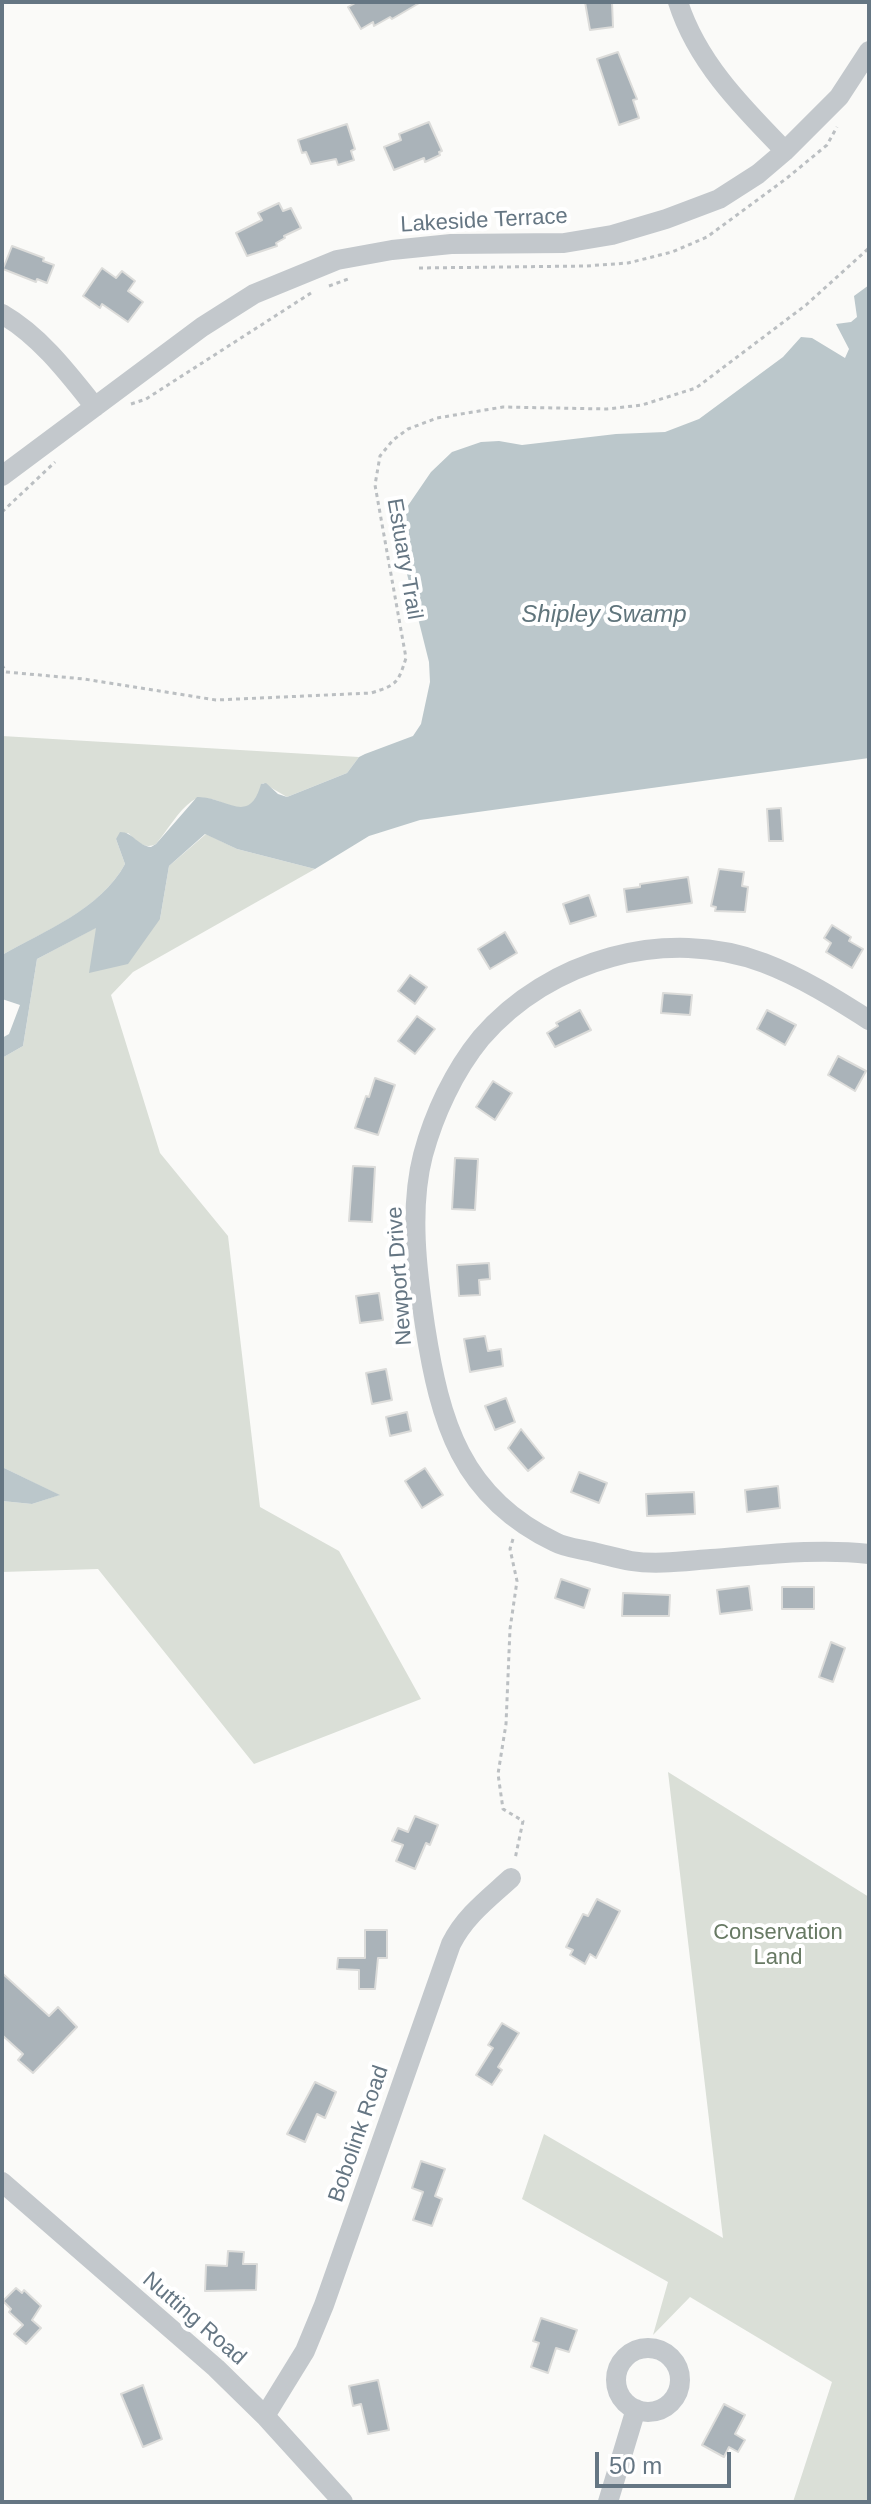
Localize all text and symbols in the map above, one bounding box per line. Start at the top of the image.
street label: Lakeside Terrace [400,203,568,239]
street label: Estuary Trail [380,496,428,622]
water label: Shipley Swamp [521,601,687,629]
street label: Newport Drive [382,1206,418,1346]
park label: Conservation Land [713,1920,843,1972]
street label: Bobolink Road [323,2062,395,2206]
street label: Nutting Road [137,2267,251,2371]
scale bar [599,2436,735,2486]
text: 50 m [609,2452,662,2479]

